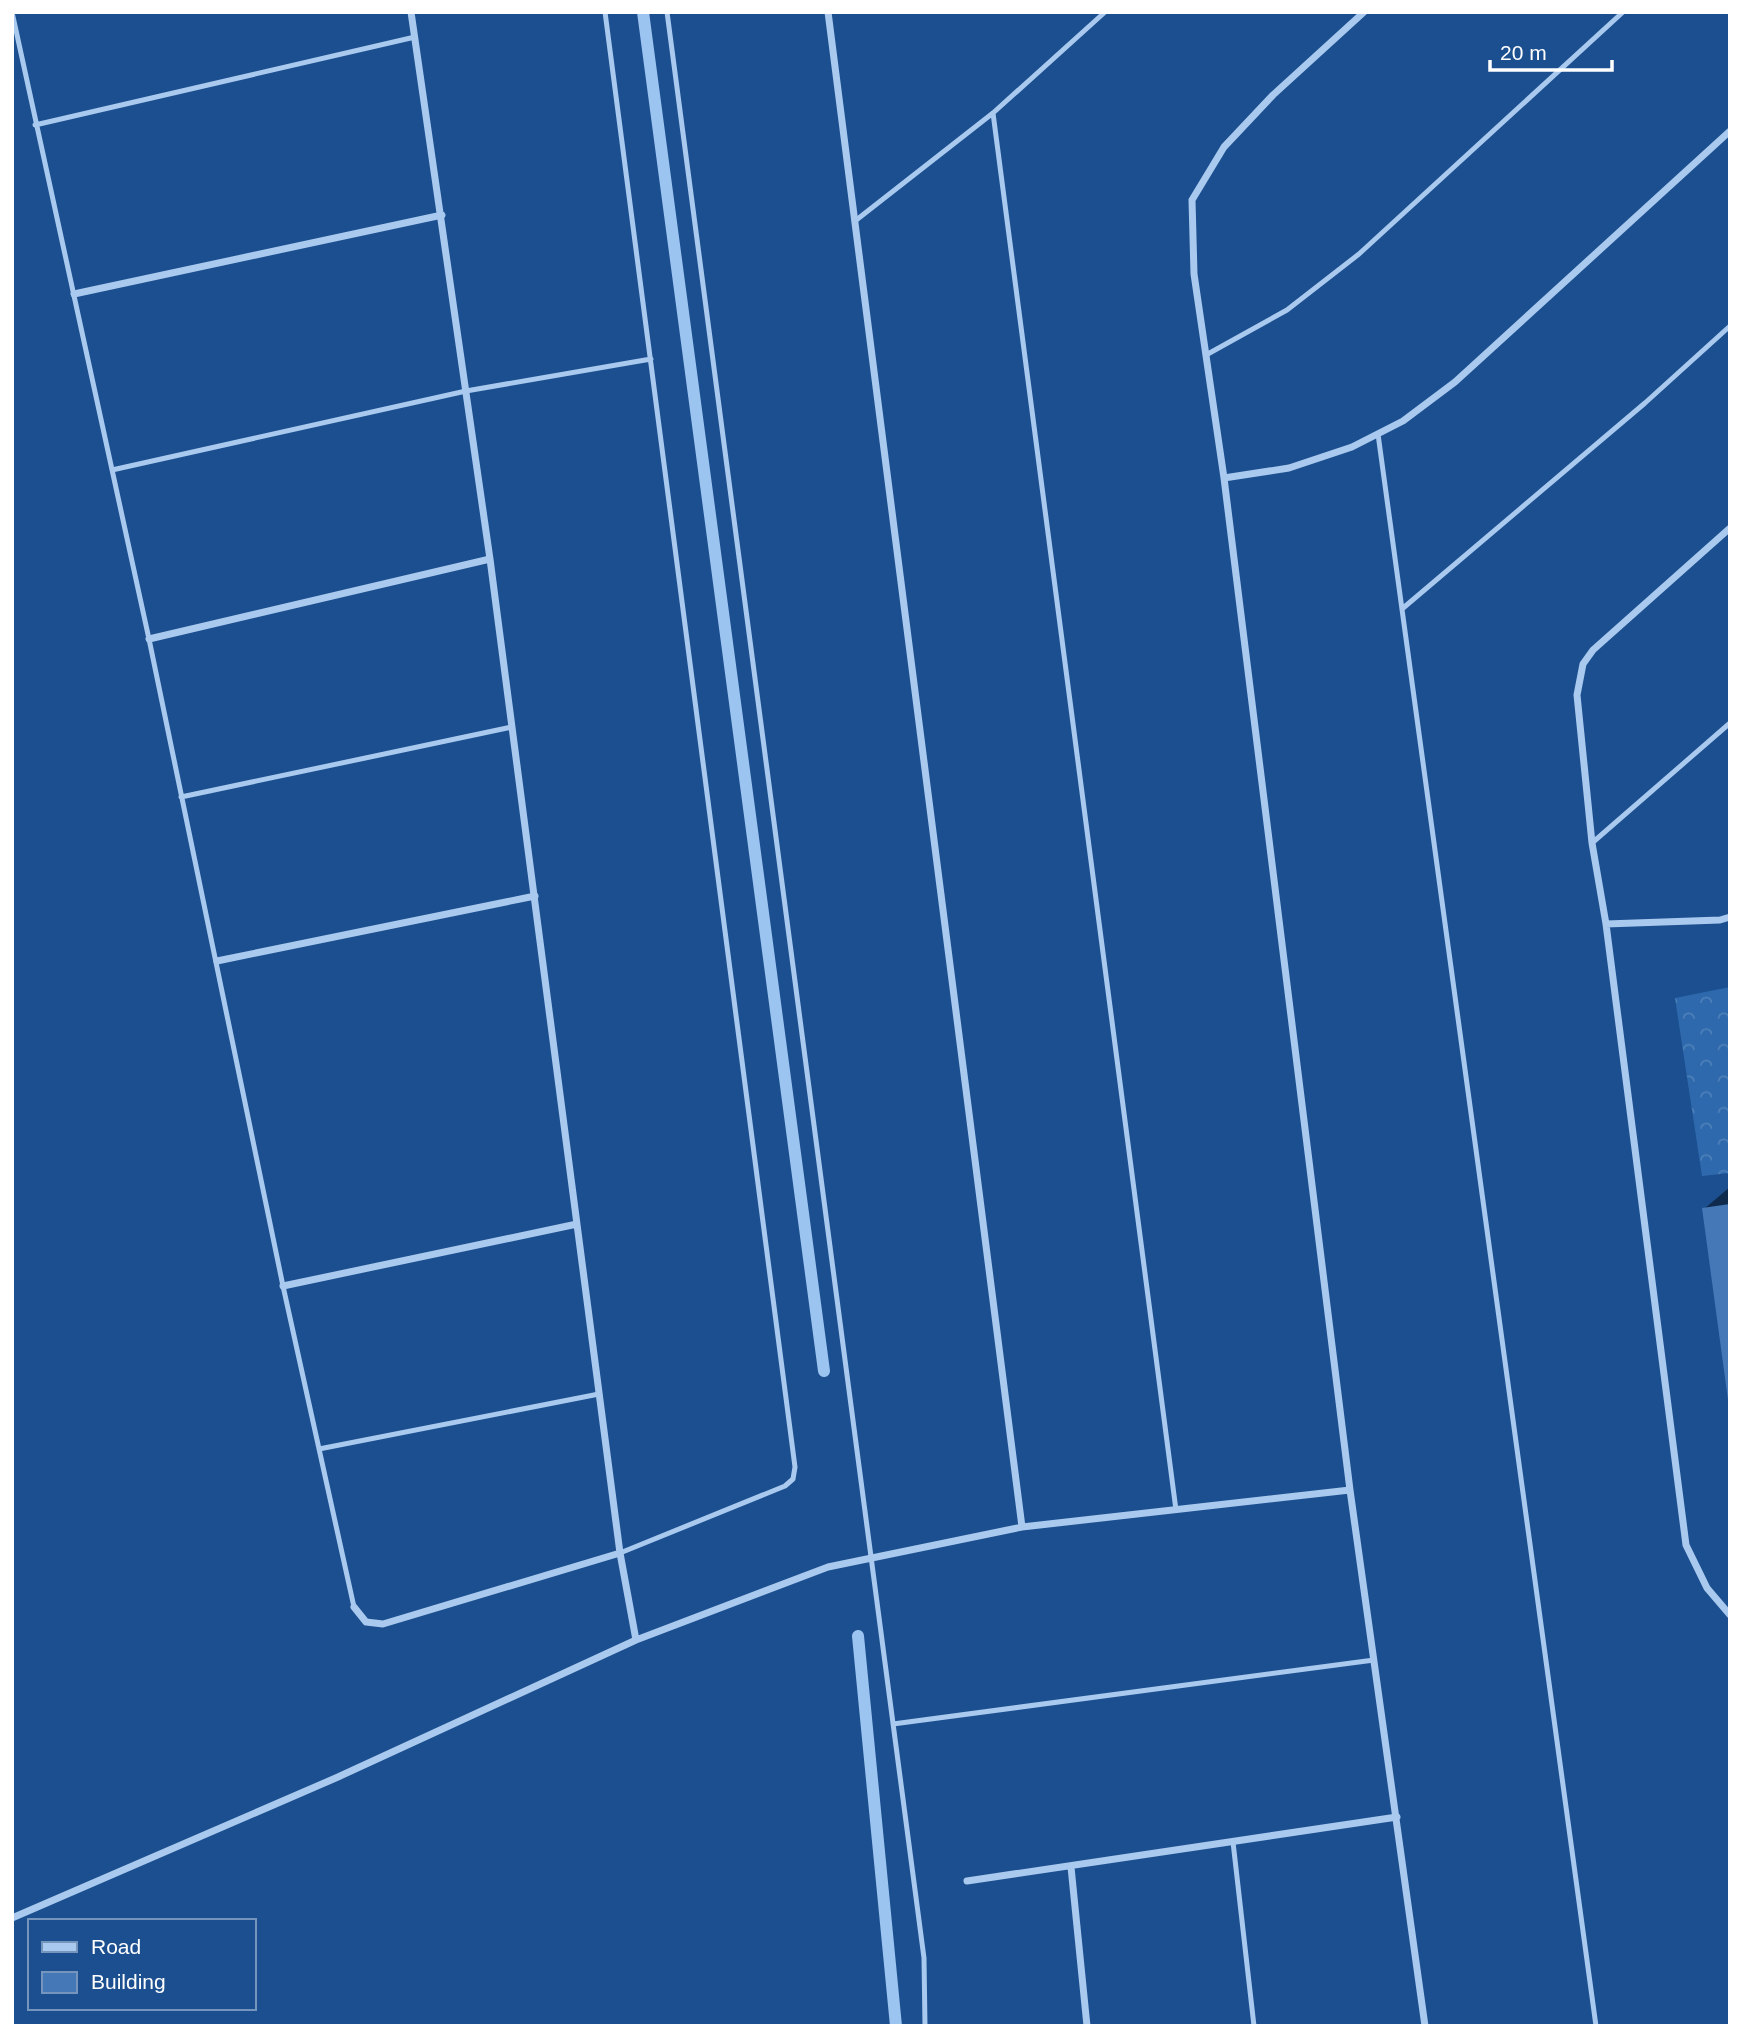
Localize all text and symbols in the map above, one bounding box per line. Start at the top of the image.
scale bar [1490,28,1612,72]
text: 20 m [1500,41,1547,64]
legend [28,1919,256,2010]
text: Road [91,1935,141,1958]
text: Building [91,1970,166,1993]

